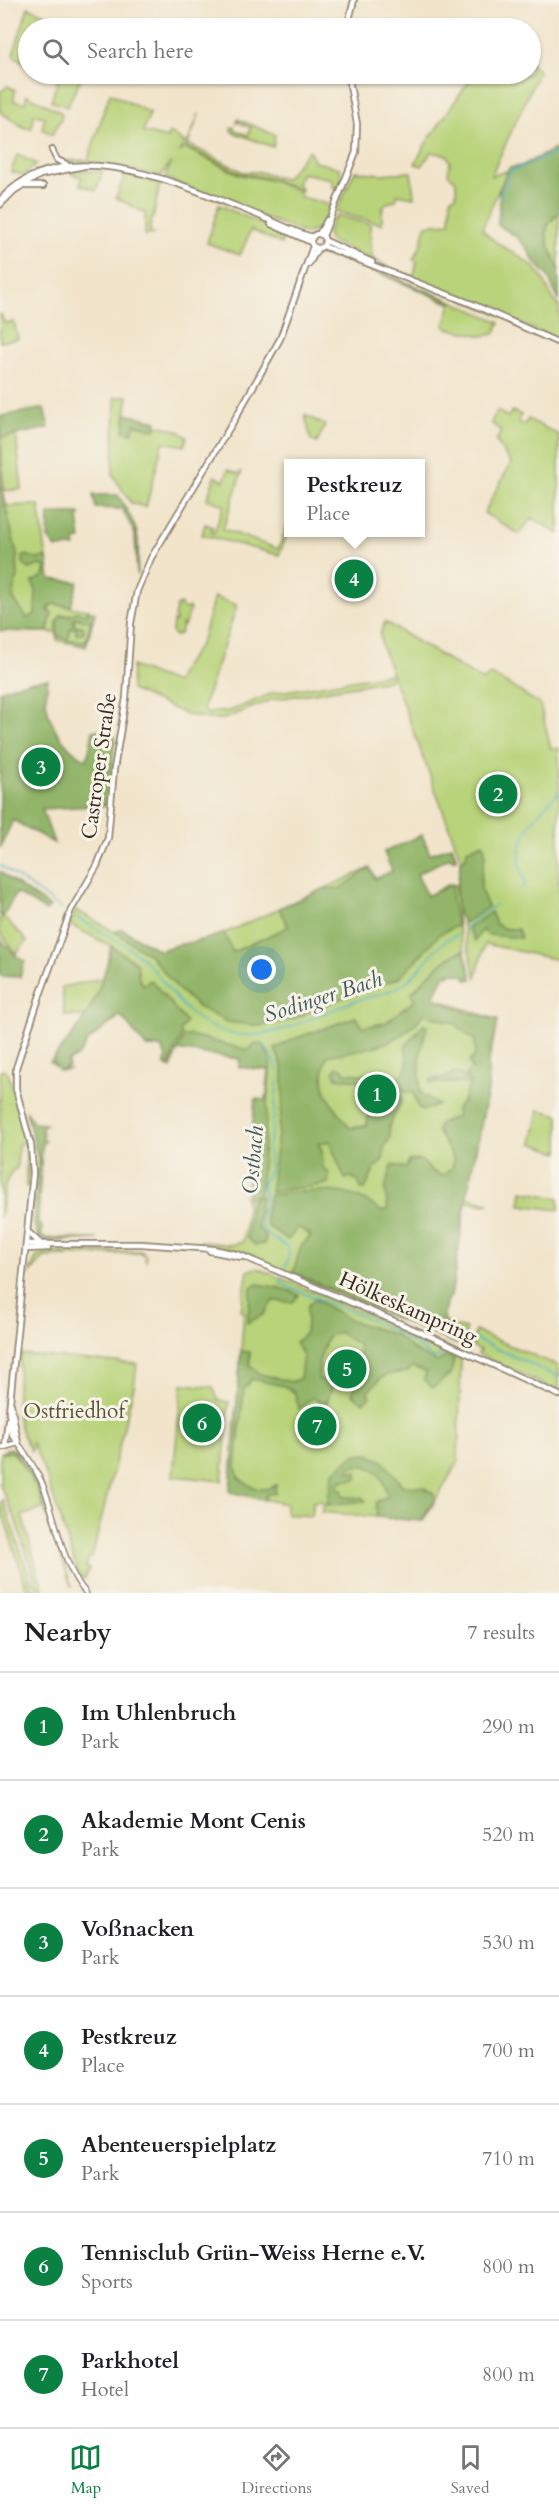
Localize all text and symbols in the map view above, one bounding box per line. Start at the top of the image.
search box [18,18,541,84]
icon: search [39,35,72,68]
text: Search here [87,36,194,66]
popup [284,459,425,537]
text: Pestkreuz [307,470,402,500]
text: Place [307,500,350,527]
pin: 4 [334,556,374,602]
street label: Castroper Straße [74,691,124,841]
pin: 3 [22,744,60,789]
pin: 2 [478,772,518,816]
your location [247,955,276,984]
water label: Sodinger Bach [260,964,386,1030]
pin: 1 [358,1072,397,1116]
water label: Ostbach [235,1124,271,1195]
street label: Hölkeskampring [334,1265,482,1352]
pin: 5 [328,1346,366,1392]
park label: Ostfriedhof [23,1397,128,1426]
pin: 6 [182,1400,222,1446]
pin: 7 [298,1404,336,1448]
text: Nearby [24,1615,112,1650]
text: 7 results [467,1619,535,1646]
text: Im Uhlenbruch [81,1698,236,1728]
text: 1 [38,1713,49,1740]
text: 290 m [482,1713,535,1740]
text: Park [81,1728,119,1755]
text: Akademie Mont Cenis [81,1806,306,1836]
text: 2 [38,1821,49,1848]
text: 520 m [482,1821,535,1848]
text: Park [81,1836,119,1863]
text: Voßnacken [81,1914,194,1944]
text: 3 [38,1929,49,1956]
text: 530 m [482,1929,535,1956]
text: Park [81,1944,119,1971]
text: Pestkreuz [81,2022,177,2052]
text: 4 [38,2037,49,2064]
text: 700 m [482,2037,535,2064]
text: Place [81,2052,125,2079]
text: Abenteuerspielplatz [81,2130,276,2160]
text: 5 [38,2145,49,2172]
text: 710 m [482,2145,535,2172]
text: Park [81,2160,119,2187]
text: Tennisclub Grün-Weiss Herne e.V. [81,2238,426,2268]
text: 6 [38,2253,49,2280]
text: 800 m [482,2253,535,2280]
text: Sports [81,2268,133,2295]
text: Parkhotel [81,2346,179,2376]
text: 7 [38,2361,49,2388]
text: 800 m [482,2361,535,2388]
text: Hotel [81,2376,129,2403]
tab: Map [69,2441,102,2499]
tab: Directions [241,2441,312,2499]
tab: Saved [451,2441,490,2499]

